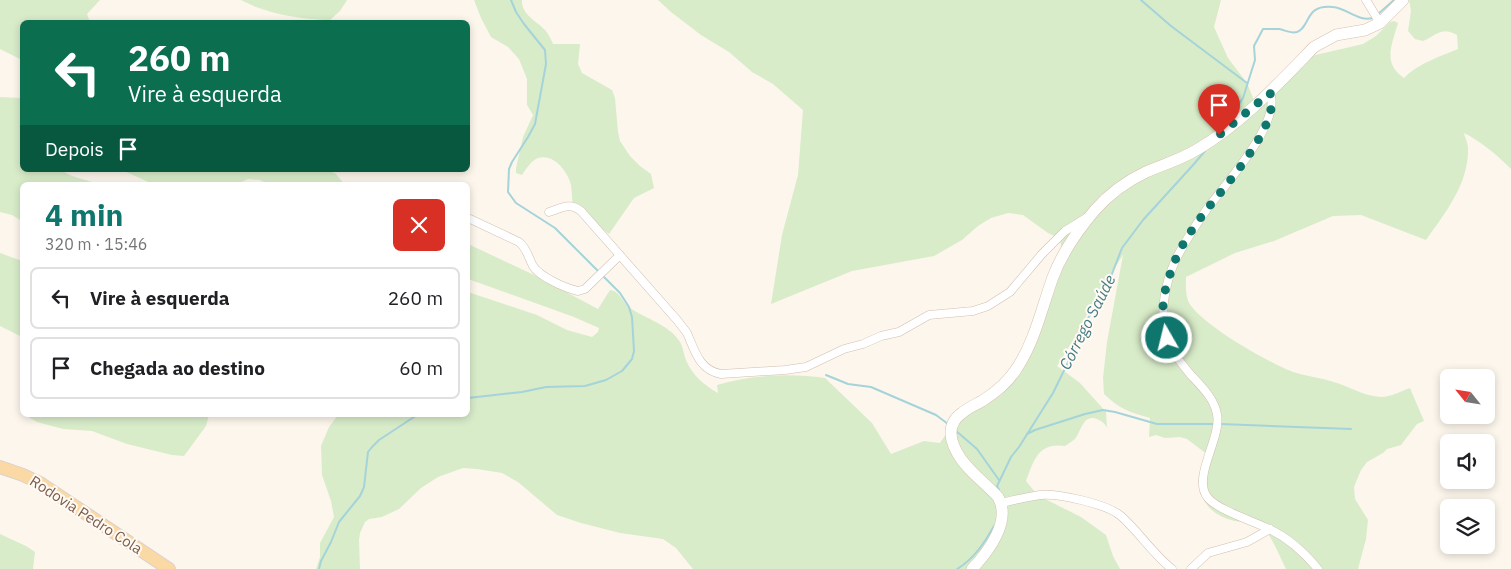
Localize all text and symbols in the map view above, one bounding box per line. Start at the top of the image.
text: 260 m [128,35,231,81]
icon: left [45,40,110,105]
text: Vire à esquerda [128,79,282,108]
pin [1198,84,1240,135]
icon: arrive [1205,91,1233,119]
icon: arrive [114,135,142,163]
text: Depois [45,137,104,161]
text: 4 min [45,195,123,234]
button: close [393,199,445,251]
text: 320 m · 15:46 [45,234,147,254]
water label: Córrego Saúde [1054,271,1120,373]
icon: left [47,284,75,312]
text: Vire à esquerda [90,286,230,310]
text: 260 m [388,286,443,310]
position arrow [1140,311,1192,363]
icon: arrive [47,354,75,382]
text: Chegada ao destino [90,356,265,380]
text: 60 m [399,356,443,380]
north arrow [1440,369,1495,424]
map controls [1440,369,1495,554]
button: sound [1440,434,1495,489]
street label: Rodovia Pedro Cola [26,471,146,558]
button: layers [1440,499,1495,554]

